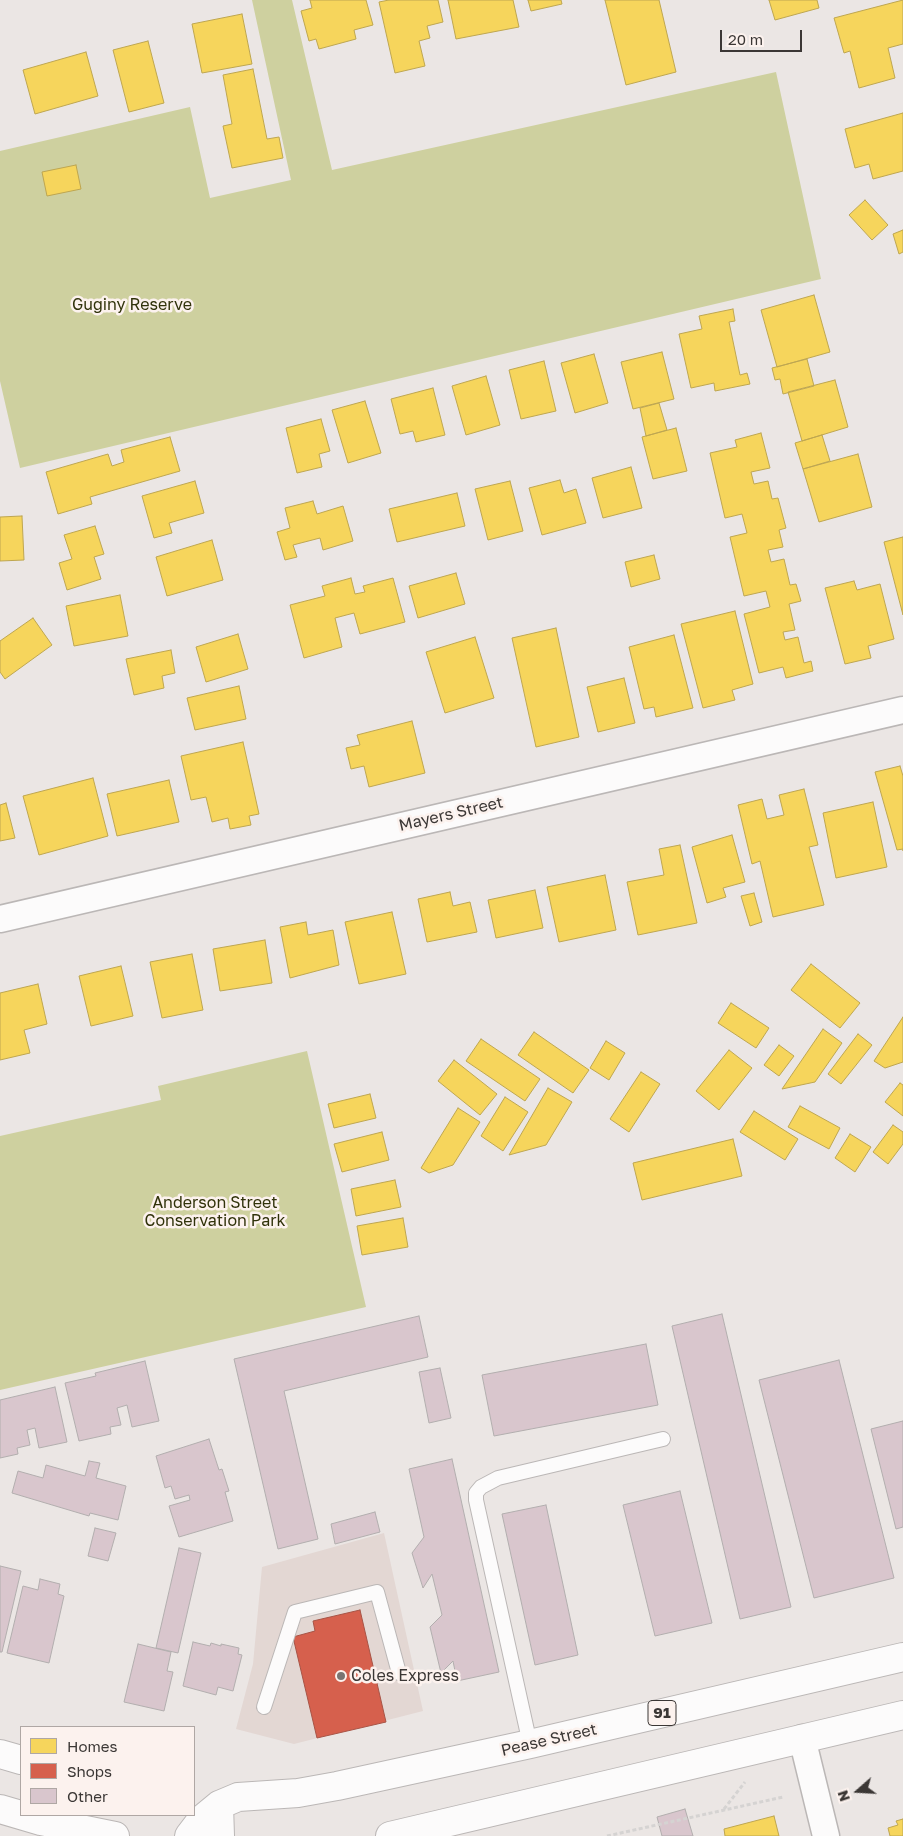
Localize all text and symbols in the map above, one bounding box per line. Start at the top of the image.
scale bar [723,20,806,52]
text: 20 m [728,30,763,48]
park label: Guginy Reserve [72,295,192,315]
street label: Mayers Street [397,793,505,835]
park label: Anderson Street Conservation Park [145,1193,285,1231]
place label: Coles Express [351,1666,459,1686]
marker: Coles Express [335,1670,347,1682]
road number: 91 [648,1700,676,1726]
street label: Pease Street [499,1720,599,1760]
legend [20,1726,195,1816]
text: Homes [67,1737,117,1755]
text: Shops [67,1762,112,1780]
north arrow [833,1766,883,1816]
text: Other [67,1787,108,1805]
text: N [834,1788,853,1804]

